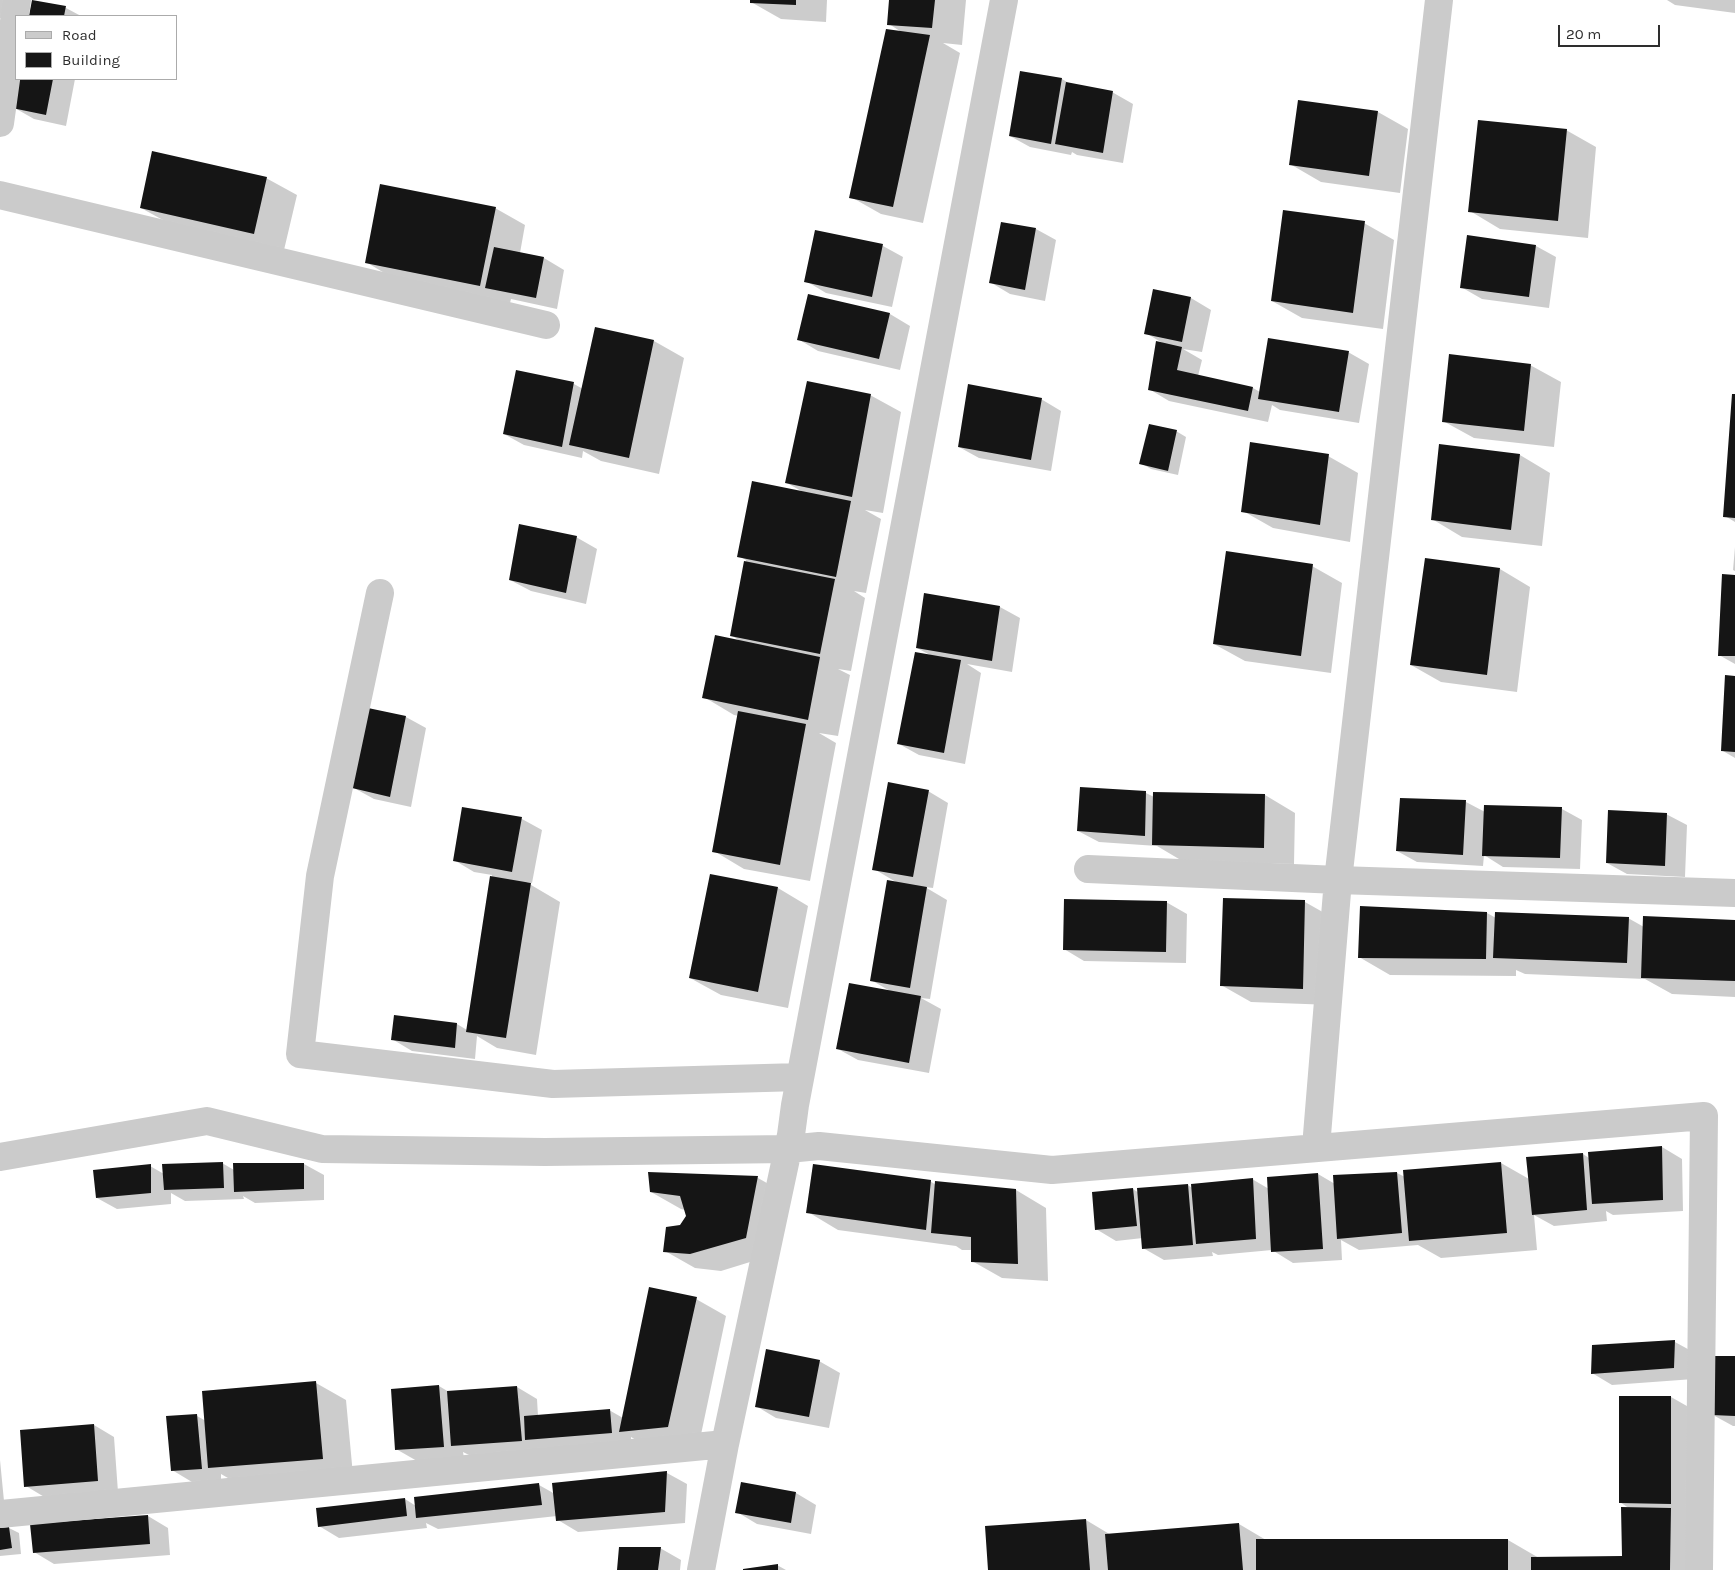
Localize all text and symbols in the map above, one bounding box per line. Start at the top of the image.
legend [15,15,178,80]
scale bar [1560,15,1662,47]
text: 20 m [1566,25,1601,43]
text: Road [62,26,97,44]
text: Building [62,51,120,69]

